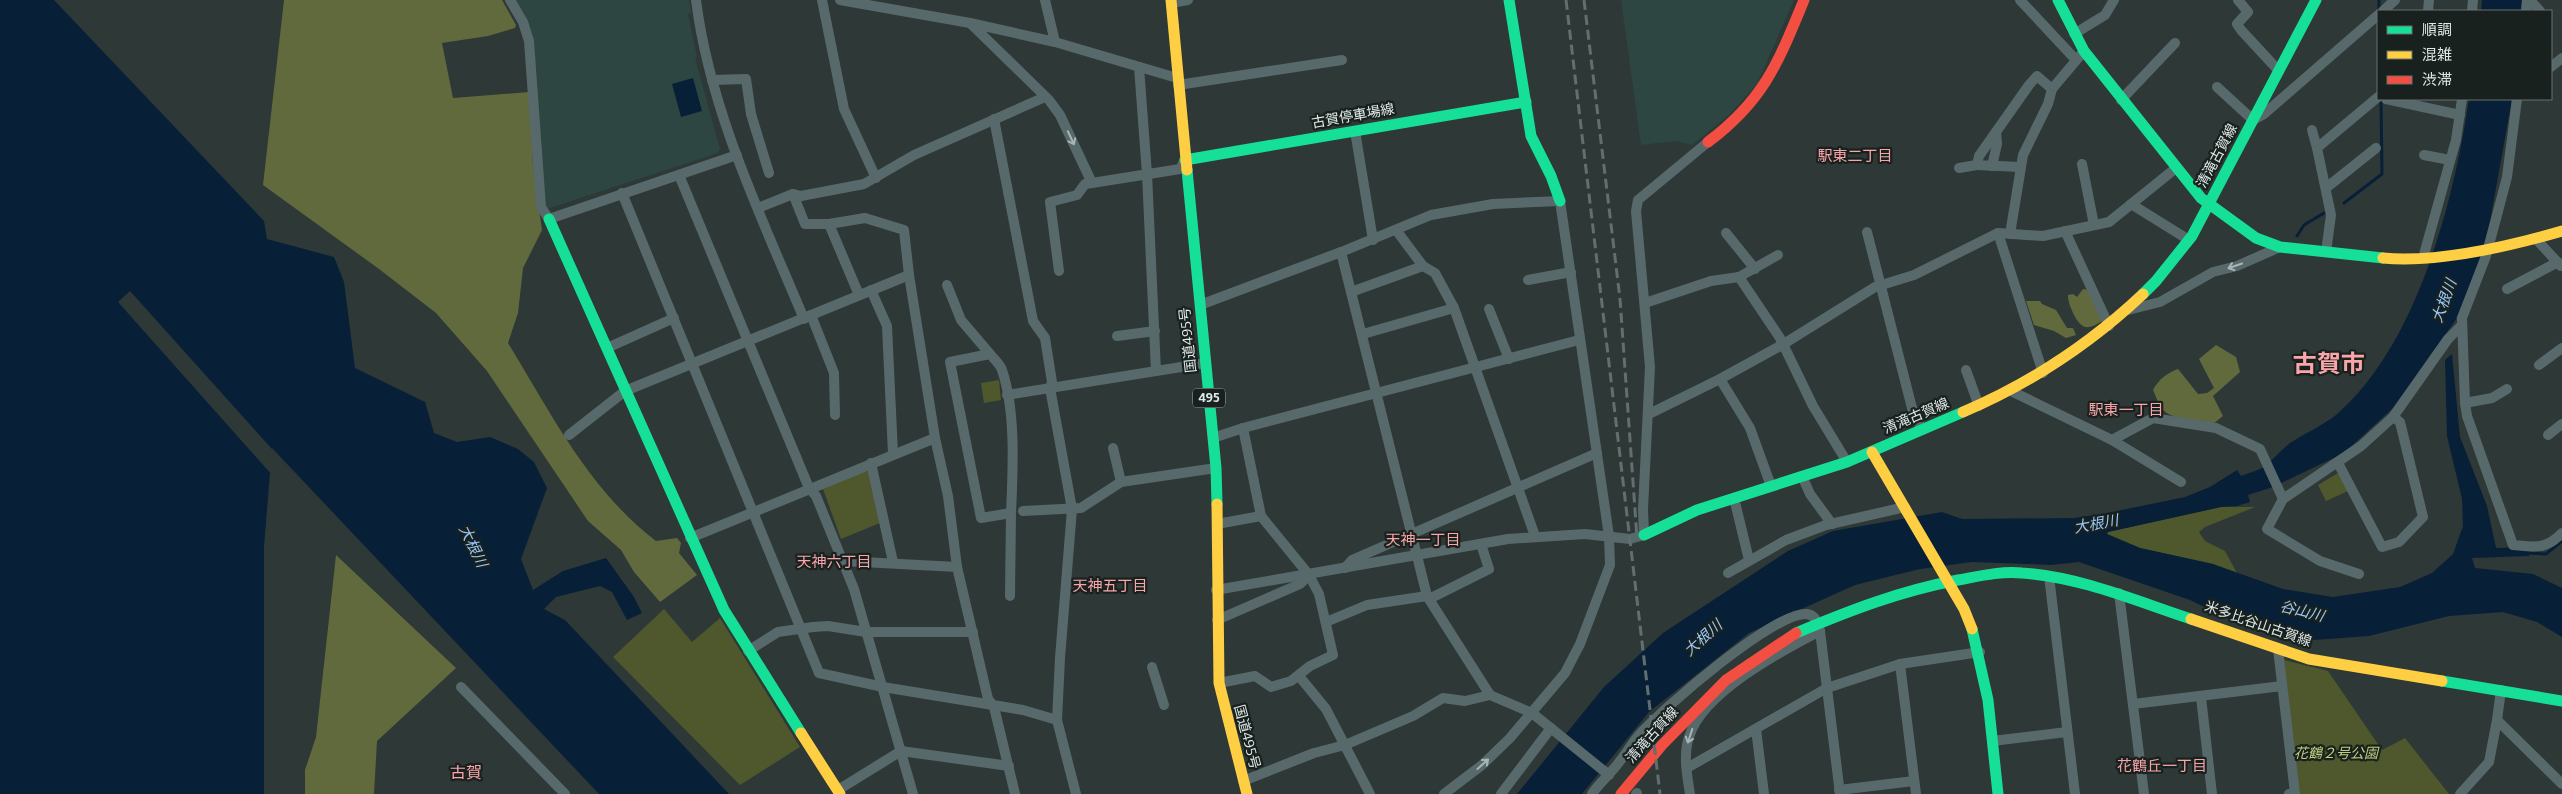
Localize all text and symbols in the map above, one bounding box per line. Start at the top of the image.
legend [2377,10,2552,100]
text: 順調 [2422,21,2452,39]
text: 混雑 [2422,46,2452,64]
text: 渋滞 [2422,71,2452,89]
street label: 古賀停車場線 [1310,100,1396,132]
street label: 清滝古賀線 [2193,121,2241,191]
one-way arrow [1067,130,1076,145]
district label: 駅東二丁目 [1817,147,1893,165]
one-way arrow [2228,262,2243,271]
water label: 大根川 [2428,275,2461,325]
street label: 国道495号 [1176,306,1200,374]
district label: 古賀市 [2293,350,2365,378]
road number: 495 [1193,388,1225,408]
street label: 清滝古賀線 [1880,395,1952,437]
district label: 駅東一丁目 [2088,401,2164,419]
water label: 大根川 [2072,511,2122,537]
water label: 大根川 [455,522,492,572]
district label: 天神一丁目 [1385,531,1461,549]
district label: 天神六丁目 [796,553,872,571]
district label: 天神五丁目 [1072,577,1148,595]
water label: 谷山川 [2278,597,2328,626]
street label: 米多比谷山古賀線 [2202,598,2314,650]
water label: 大根川 [1680,615,1727,660]
street label: 国道495号 [1230,703,1264,771]
street label: 清滝古賀線 [1622,703,1682,767]
one-way arrow [1684,728,1694,744]
park label: 花鶴２号公園 [2294,745,2380,762]
district label: 花鶴丘一丁目 [2117,757,2207,775]
one-way arrow [1476,758,1489,770]
district label: 古賀 [450,763,482,782]

